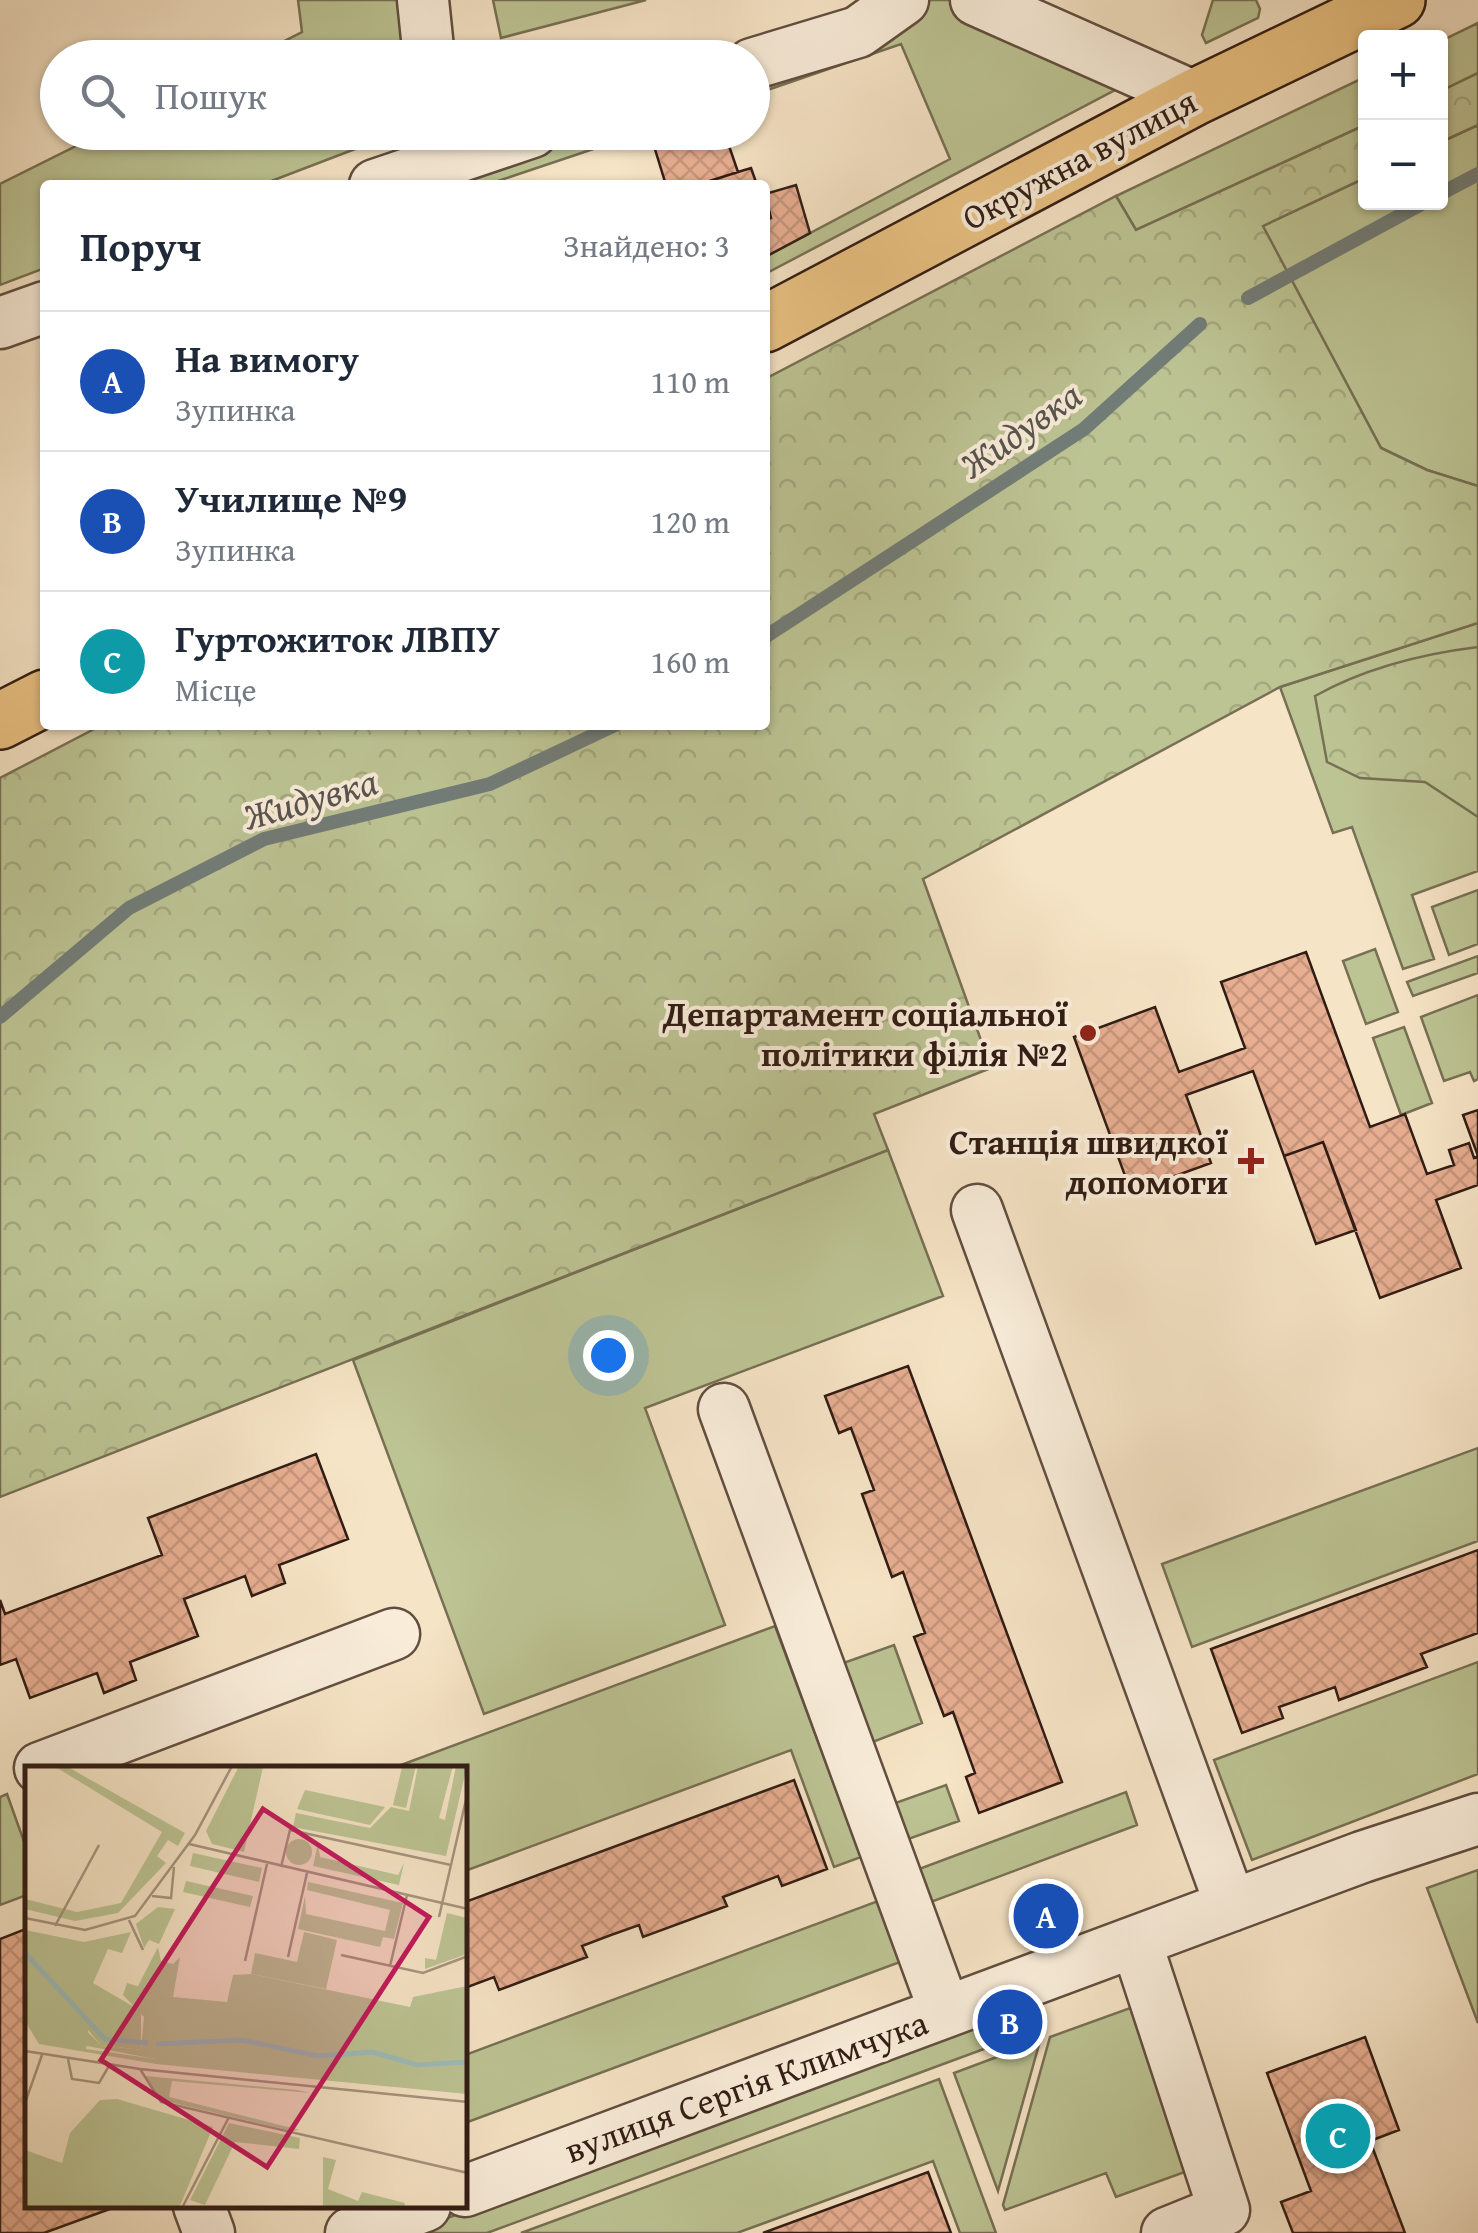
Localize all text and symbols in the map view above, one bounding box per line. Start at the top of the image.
map controls [1358,30,1448,210]
button: + [1358,30,1448,120]
search box [40,40,770,150]
text: Пошук [155,67,267,123]
icon: search [75,68,130,123]
street label: Окружна вулиця [953,76,1205,242]
button: − [1358,120,1448,210]
text: Поруч [80,215,201,276]
text: Знайдено: 3 [563,222,730,269]
text: На вимогу [175,330,359,386]
text: A [102,358,123,405]
text: 110 m [651,358,730,405]
water label: Жидувка [946,367,1092,492]
text: Зупинка [175,386,295,433]
text: Училище №9 [175,470,407,526]
text: B [103,498,122,545]
text: 120 m [651,498,730,545]
text: Зупинка [175,526,295,573]
text: Гуртожиток ЛВПУ [175,610,500,666]
text: C [103,638,122,685]
text: 160 m [651,638,730,685]
text: Місце [175,666,257,713]
water label: Жидувка [235,752,384,844]
place label: Департамент соціальної політики філія №2 [662,988,1068,1079]
marker: Департамент соціальної політики філія №2 [1077,1022,1099,1044]
place label: Станція швидкої допомоги [949,1116,1228,1207]
marker: Станція швидкої допомоги [1238,1148,1264,1174]
your location [583,1330,634,1381]
inset map [25,1766,468,2208]
pin: A [1014,1878,1078,1954]
pin: B [978,1984,1042,2060]
street label: вулиця Сергія Климчука [557,1996,935,2175]
pin: C [1306,2098,1370,2174]

